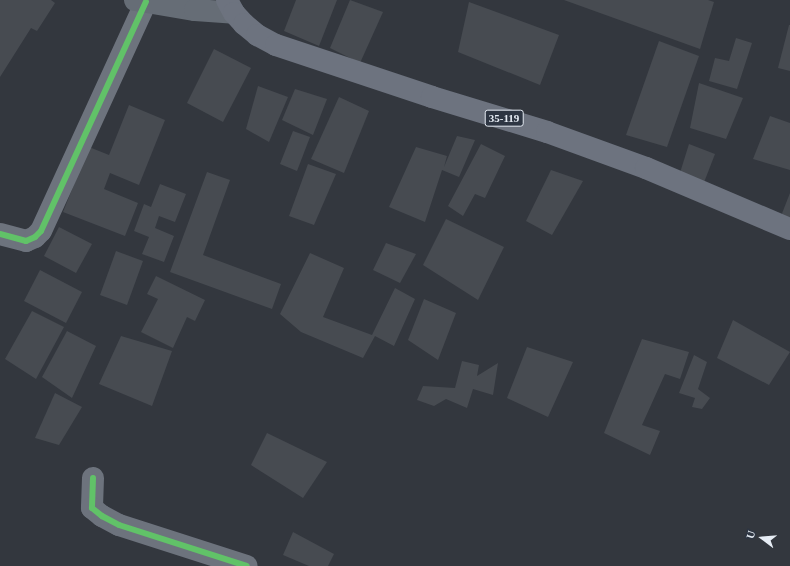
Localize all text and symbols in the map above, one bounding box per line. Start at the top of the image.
road number: 35-119 [484,109,524,127]
north arrow [742,518,782,558]
text: U [744,529,757,540]

